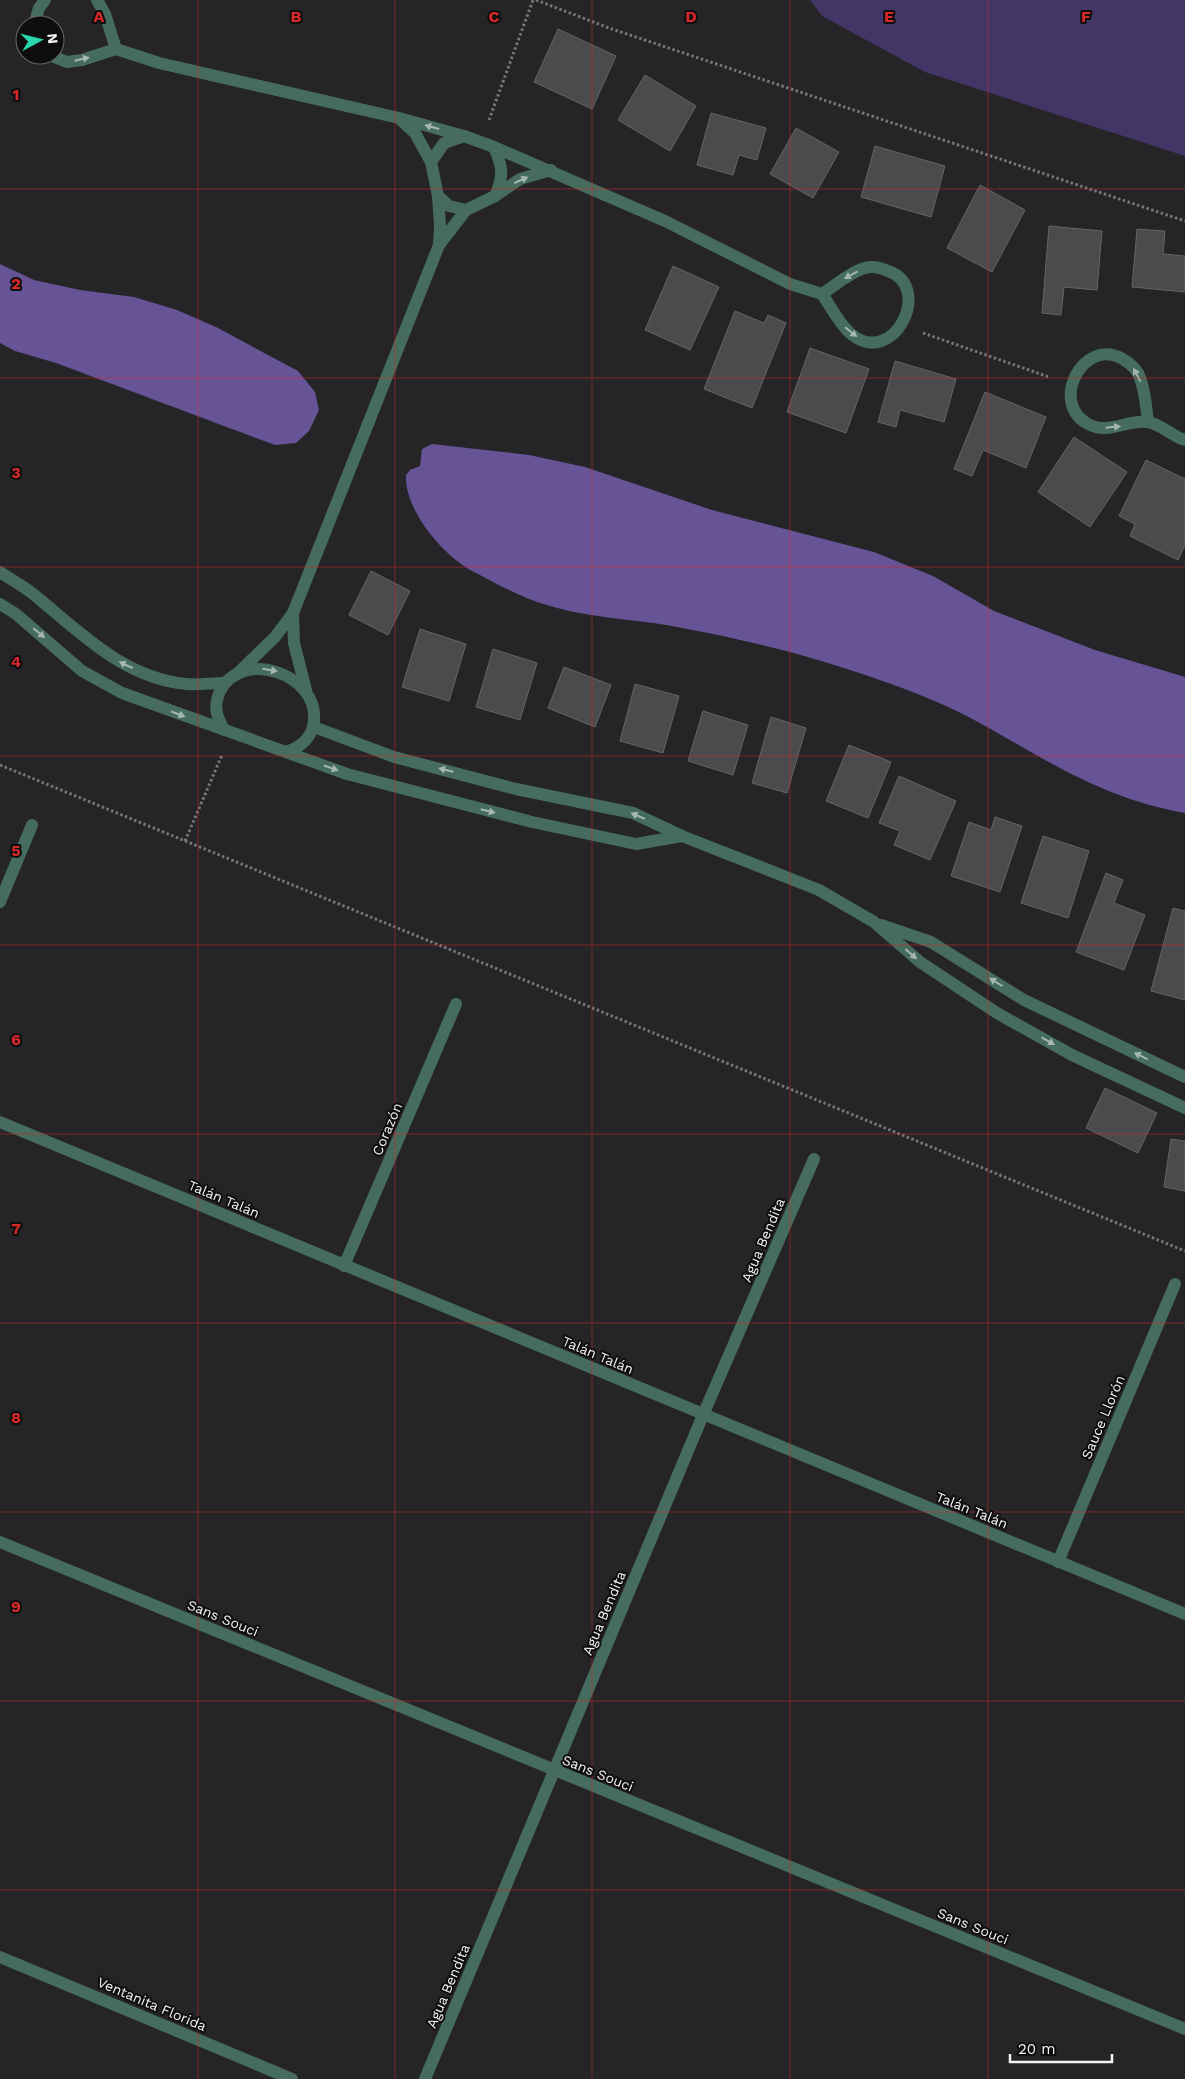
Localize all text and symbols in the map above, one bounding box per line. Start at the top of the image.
text: A [94,7,105,26]
text: B [291,7,302,26]
text: C [489,7,500,26]
text: D [685,7,697,26]
text: E [884,7,894,26]
text: F [1081,7,1091,26]
north arrow [15,15,65,65]
text: N [44,32,61,45]
one-way arrow [75,55,90,63]
text: 1 [13,85,19,104]
one-way arrow [424,123,439,131]
one-way arrow [514,175,528,183]
one-way arrow [844,271,859,279]
text: 2 [11,274,21,293]
one-way arrow [845,327,858,338]
one-way arrow [1133,367,1141,382]
one-way arrow [1106,423,1122,431]
text: 3 [11,463,21,482]
one-way arrow [32,628,45,639]
text: 4 [11,652,21,671]
one-way arrow [119,661,134,669]
one-way arrow [263,666,279,674]
one-way arrow [171,710,186,718]
one-way arrow [324,764,339,772]
one-way arrow [438,766,453,774]
one-way arrow [480,807,495,815]
one-way arrow [630,812,645,820]
text: 5 [11,841,21,860]
one-way arrow [904,948,916,960]
one-way arrow [990,978,1003,987]
text: 6 [11,1030,21,1049]
one-way arrow [1040,1037,1055,1045]
one-way arrow [1134,1052,1148,1060]
street label: Corazón [369,1100,405,1158]
street label: Talán Talán [186,1177,262,1221]
street label: Agua Bendita [738,1195,788,1284]
text: 7 [11,1219,21,1238]
street label: Talán Talán [560,1333,636,1377]
street label: Sauce Llorón [1078,1373,1128,1461]
text: 8 [11,1408,21,1427]
street label: Talán Talán [934,1488,1010,1532]
street label: Agua Bendita [579,1568,629,1657]
text: 9 [11,1597,21,1616]
street label: Sans Souci [185,1597,261,1639]
street label: Sans Souci [560,1752,636,1794]
street label: Sans Souci [935,1905,1011,1947]
street label: Agua Bendita [423,1941,473,2030]
street label: Ventanita Florida [95,1974,209,2034]
scale bar [1010,2032,1112,2064]
text: 20 m [1018,2040,1056,2058]

